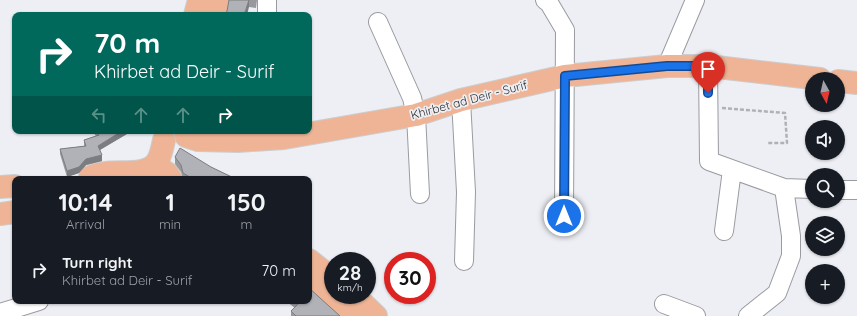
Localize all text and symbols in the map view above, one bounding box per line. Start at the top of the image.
text: 70 m [94,25,160,60]
icon: right [28,28,80,80]
pin [691,52,725,93]
icon: arrive [697,58,719,80]
text: Khirbet ad Deir - Surif [94,60,275,83]
north arrow [805,72,845,112]
map controls [805,72,845,304]
street label: Khirbet ad Deir - Surif [409,77,530,122]
icon: left [88,104,110,126]
icon: ahead [130,104,152,126]
icon: ahead [172,104,194,126]
icon: right [214,104,236,126]
button: sound [805,120,845,160]
button: search [805,168,845,208]
text: 10:14 [58,187,113,217]
text: 1 [165,187,175,217]
text: 150 [228,187,266,217]
position arrow [543,195,585,237]
text: Arrival [66,216,105,232]
text: min [159,216,181,232]
text: m [241,216,252,232]
button: layers [805,216,845,256]
speed limit sign: 30 [384,252,436,304]
text: Turn right [62,253,133,272]
icon: right [28,259,50,281]
text: 28 [339,260,361,285]
text: 70 m [262,261,296,280]
button: + [805,264,845,304]
text: Khirbet ad Deir - Surif [62,272,192,288]
text: km/h [337,281,363,294]

